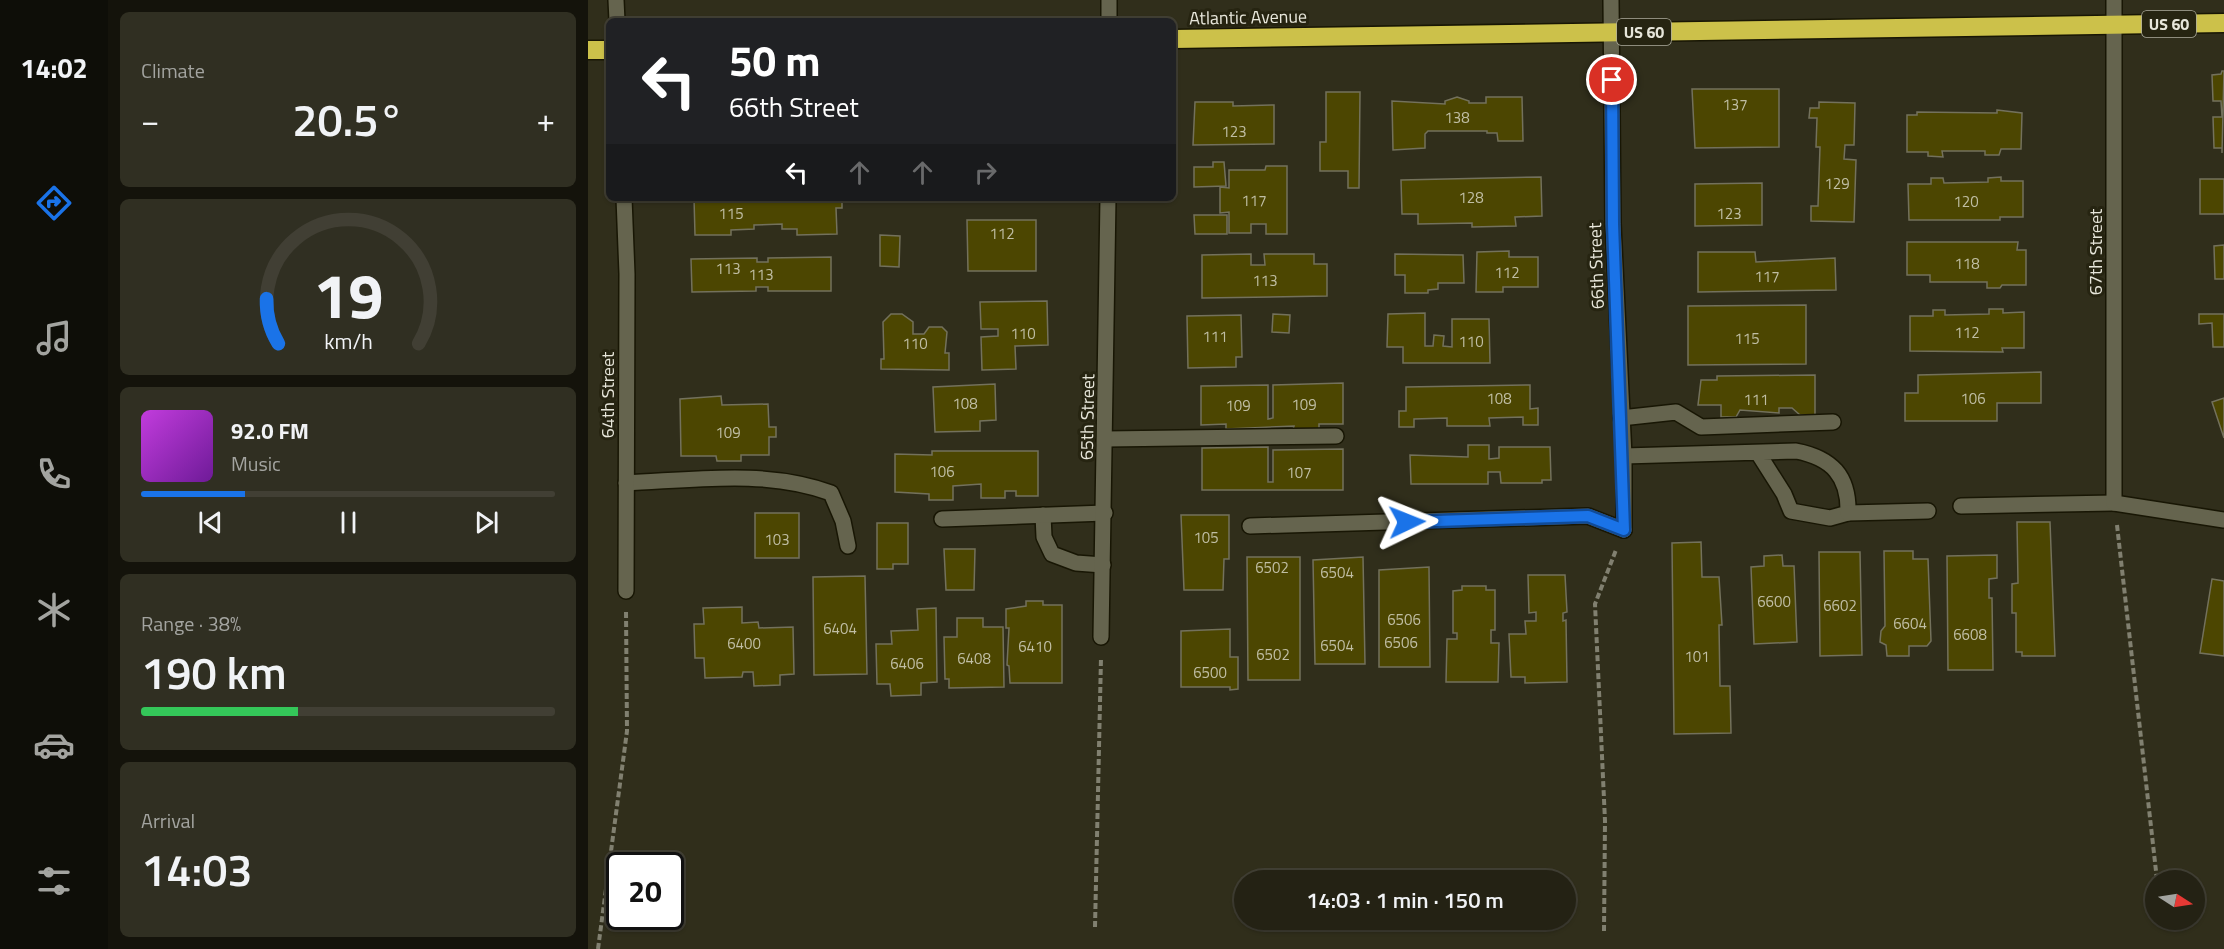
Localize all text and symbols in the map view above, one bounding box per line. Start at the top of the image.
street label: Atlantic Avenue [1189,2,1307,32]
road number: US 60 [2142,11,2196,37]
road number: US 60 [1617,19,1671,45]
text: 50 m [729,28,821,92]
icon: left [630,42,708,120]
text: 14:02 [20,47,88,88]
pin [1586,54,1637,105]
text: Climate [141,55,205,86]
icon: arrive [1595,63,1628,96]
text: 20.5° [292,85,404,153]
text: 66th Street [729,86,859,127]
house number: 137 [1722,93,1748,116]
text: − [141,95,159,145]
text: + [537,95,555,145]
house number: 138 [1444,106,1470,129]
house number: 123 [1221,120,1247,143]
icon: left [780,156,813,189]
icon: ahead [843,156,876,189]
icon: ahead [906,156,939,189]
icon: right [969,156,1002,189]
house number: 129 [1824,172,1850,195]
icon: directions [33,182,75,224]
house number: 128 [1458,186,1484,209]
house number: 117 [1241,189,1267,212]
house number: 120 [1953,190,1979,213]
house number: 115 [718,202,744,225]
house number: 123 [1716,202,1742,225]
street label: 67th Street [2082,208,2109,295]
house number: 112 [989,222,1015,245]
street label: 66th Street [1581,222,1611,310]
text: 19 [313,247,383,342]
house number: 118 [1954,252,1980,275]
house number: 113 [715,257,741,280]
house number: 112 [1494,261,1520,284]
house number: 113 [748,263,774,286]
house number: 117 [1754,265,1780,288]
house number: 113 [1252,269,1278,292]
icon: music [33,317,75,359]
house number: 112 [1954,321,1980,344]
house number: 110 [1010,322,1036,345]
house number: 111 [1202,325,1228,348]
text: km/h [324,326,372,358]
house number: 115 [1734,327,1760,350]
house number: 110 [1458,330,1484,353]
house number: 110 [902,332,928,355]
street label: 64th Street [594,351,621,438]
street label: 65th Street [1073,373,1101,460]
house number: 108 [1486,387,1512,410]
house number: 106 [1960,387,1986,410]
house number: 111 [1743,388,1769,411]
house number: 108 [952,392,978,415]
house number: 109 [1291,393,1317,416]
house number: 109 [1225,394,1251,417]
text: 92.0 FM [231,414,309,448]
house number: 109 [715,421,741,444]
text: Music [231,448,281,479]
icon: phone [33,453,75,495]
house number: 106 [929,460,955,483]
house number: 107 [1286,461,1312,484]
position arrow [1375,490,1439,554]
icon: previous [194,506,227,539]
icon: pause [332,506,365,539]
icon: next [470,506,503,539]
house number: 105 [1193,526,1219,549]
house number: 103 [764,528,790,551]
house number: 6502 [1255,556,1289,579]
house number: 6504 [1320,561,1354,584]
icon: climate [33,589,75,631]
house number: 6600 [1757,590,1791,613]
house number: 6602 [1823,594,1857,617]
text: Range · 38% [141,608,241,639]
house number: 6506 [1387,608,1421,631]
house number: 6604 [1893,612,1927,635]
house number: 6404 [823,617,857,640]
house number: 6608 [1953,623,1987,646]
house number: 6506 [1384,631,1418,654]
house number: 6400 [727,632,761,655]
house number: 6504 [1320,634,1354,657]
house number: 6410 [1018,635,1052,658]
text: 190 km [141,638,287,706]
house number: 6502 [1256,643,1290,666]
house number: 101 [1684,645,1710,668]
house number: 6408 [957,647,991,670]
house number: 6406 [890,652,924,675]
house number: 6500 [1193,661,1227,684]
icon: car [33,724,75,766]
text: Arrival [141,805,195,836]
text: 14:03 [141,835,253,903]
speed limit sign: 20 [606,852,684,930]
icon: filters [33,860,75,902]
north arrow [2145,870,2205,930]
map controls [2145,870,2205,930]
text: 14:03 · 1 min · 150 m [1306,883,1504,917]

